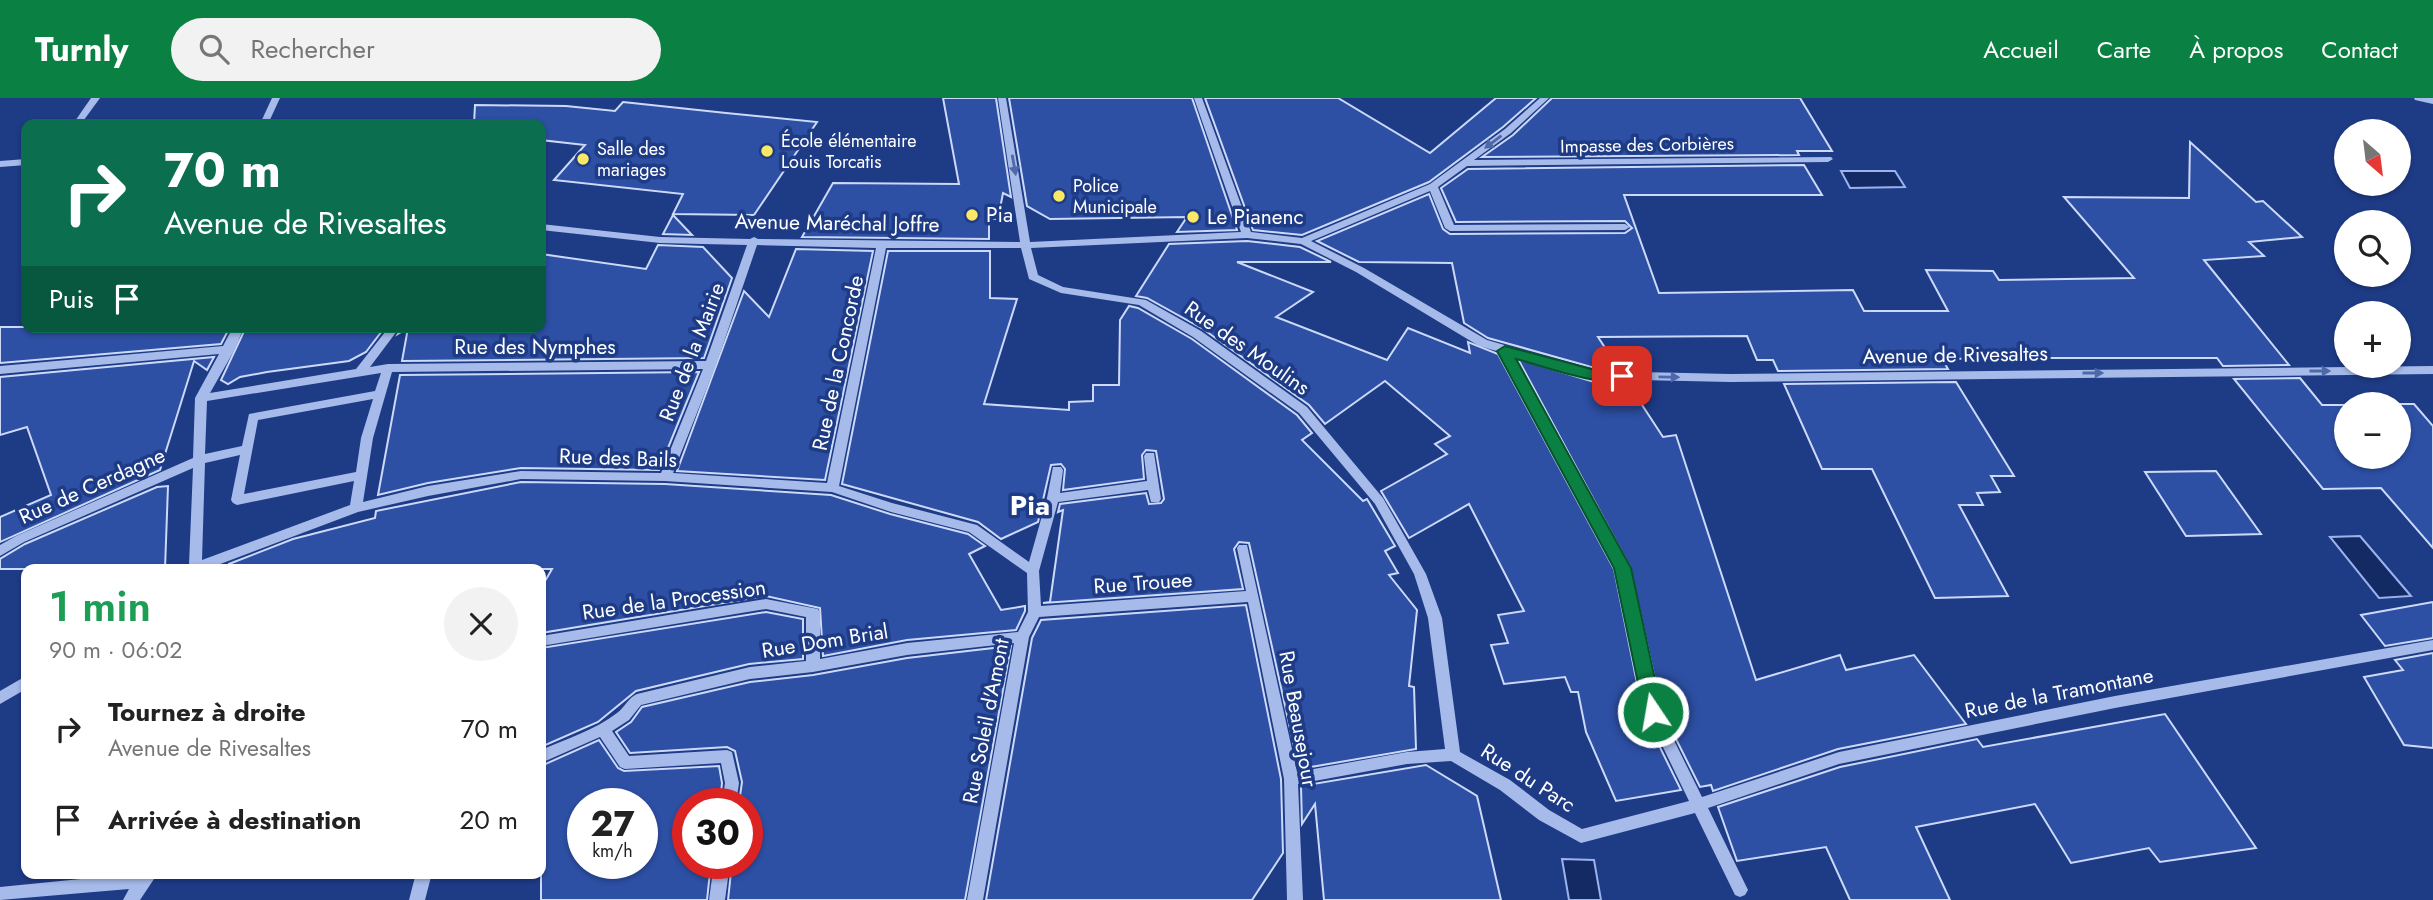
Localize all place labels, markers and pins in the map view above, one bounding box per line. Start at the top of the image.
place label: École élémentaire Louis Torcatis [781,128,916,175]
place label: Salle des mariages [597,136,666,183]
marker: École élémentaire Louis Torcatis [759,143,775,159]
marker: Salle des mariages [575,151,591,167]
place label: Police Municipale [1073,173,1157,220]
marker: Police Municipale [1051,188,1067,204]
place label: Pia [986,200,1013,230]
place label: Le Pianenc [1207,202,1304,232]
marker: Pia [964,207,980,223]
marker: Le Pianenc [1185,209,1201,225]
pin [1592,346,1652,406]

